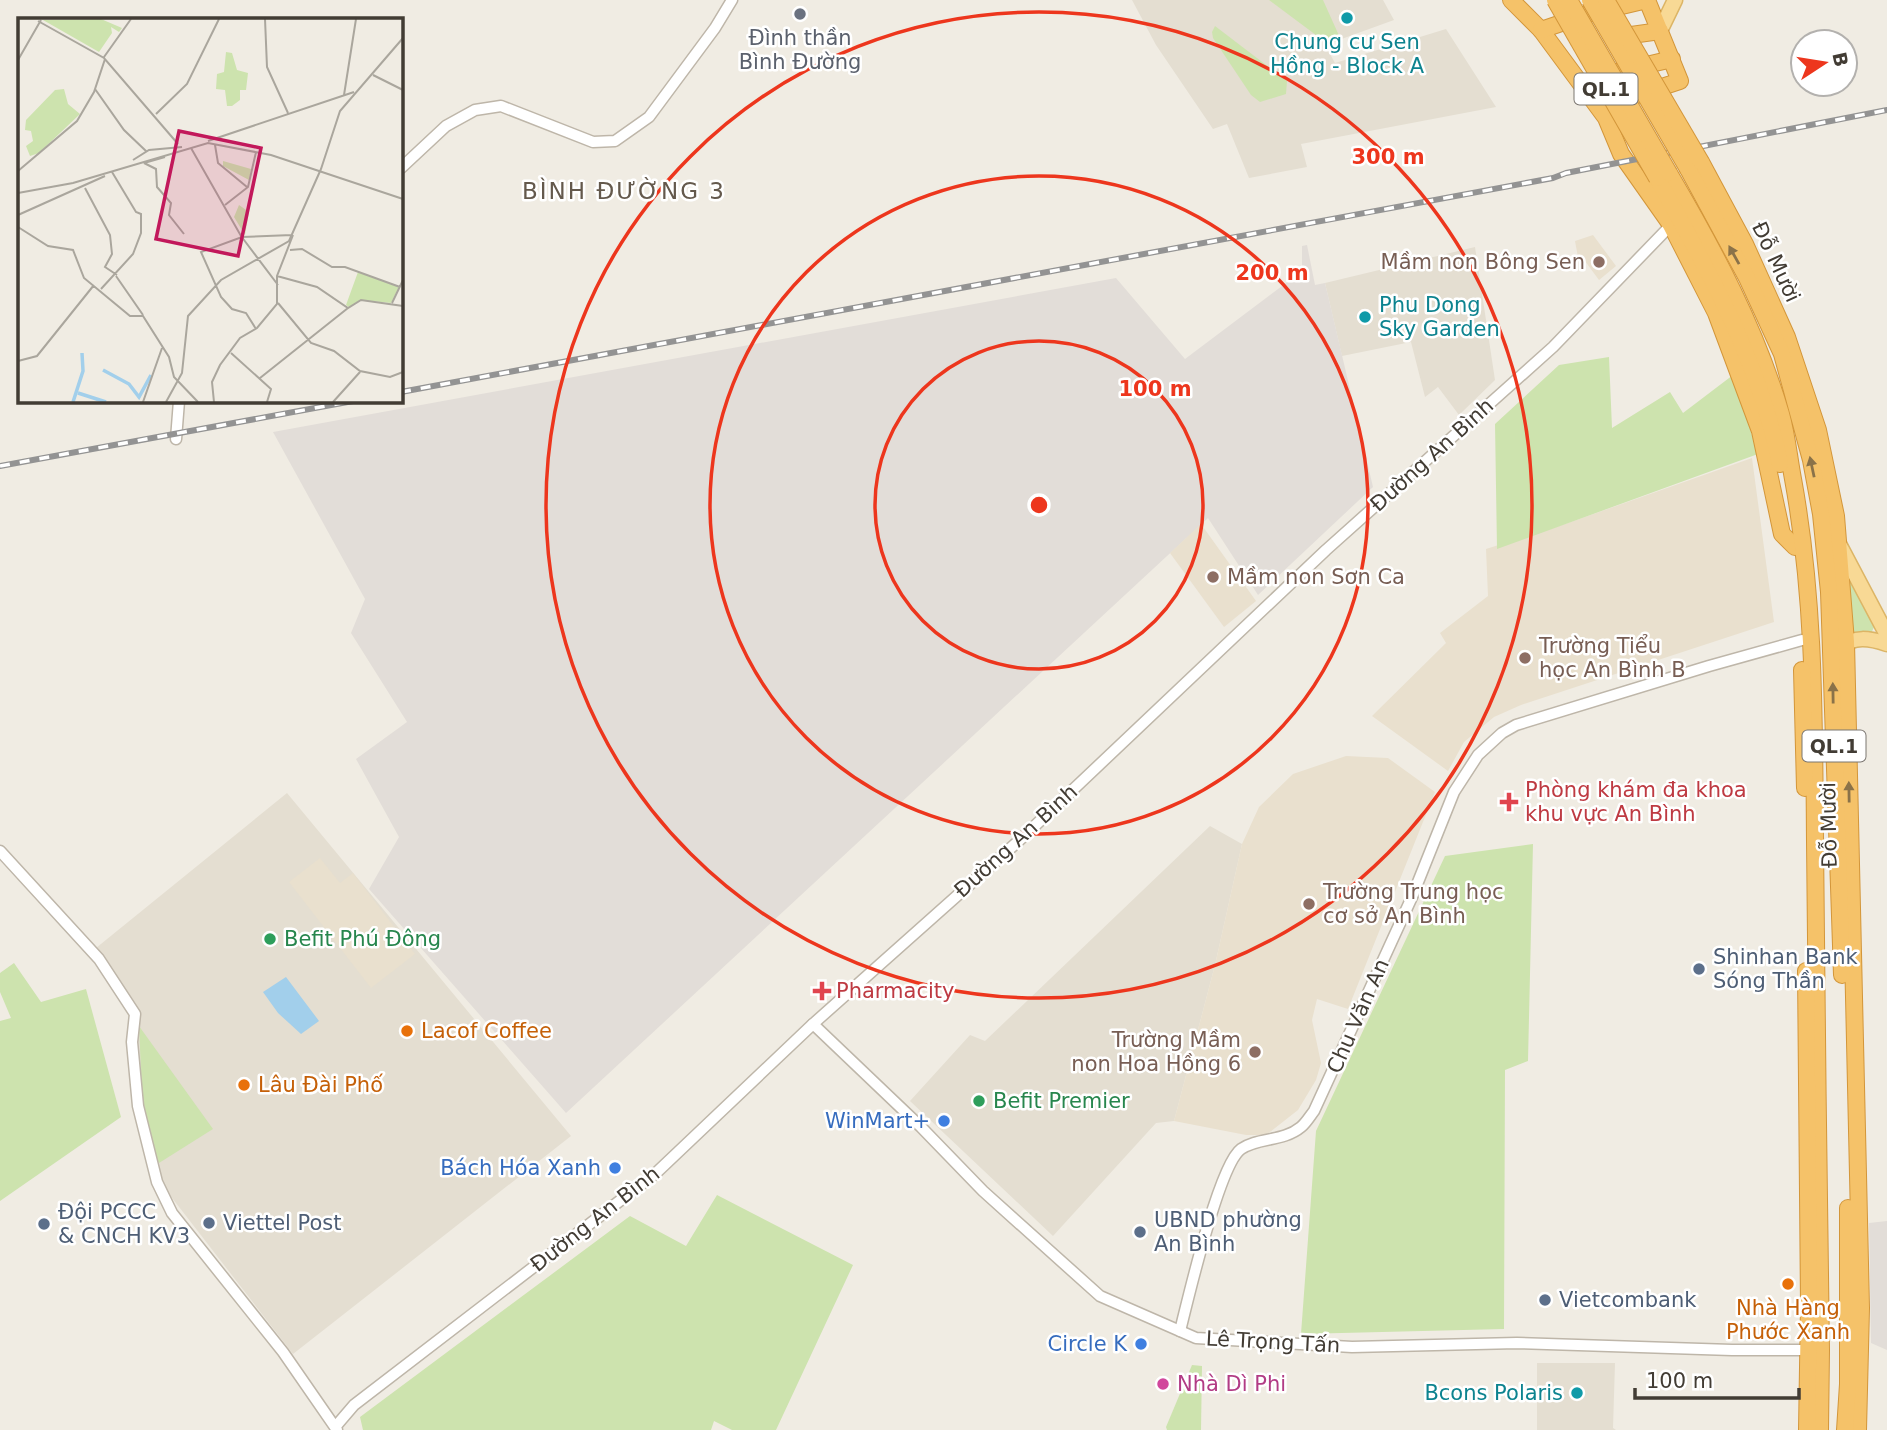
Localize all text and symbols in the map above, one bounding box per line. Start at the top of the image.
marker: Đình thần Bình Đường [792,6,808,22]
marker: Chung cư Sen Hồng - Block A [1339,10,1355,26]
inset map [18,18,402,402]
place label: Đình thần Bình Đường [739,26,861,74]
north arrow [1789,28,1859,98]
place label: Chung cư Sen Hồng - Block A [1270,30,1425,78]
text: B [1828,50,1853,69]
road number: QL.1 [1574,74,1638,104]
text: 300 m [1351,145,1425,169]
district label: BÌNH ĐƯỜNG 3 [522,177,726,204]
street label: Đỗ Mười [1747,218,1806,306]
one-way arrow [1728,245,1740,264]
place label: Mầm non Bông Sen [1381,250,1585,274]
marker: Mầm non Bông Sen [1591,254,1607,270]
text: 200 m [1235,261,1309,285]
place label: Phu Dong Sky Garden [1379,293,1500,341]
marker: Phu Dong Sky Garden [1357,309,1373,325]
text: 100 m [1118,377,1192,401]
street label: Đường An Bình [1366,394,1498,516]
one-way arrow [1807,456,1818,478]
centre of rings [1027,493,1051,517]
place label: Mầm non Sơn Ca [1227,565,1405,589]
marker: Mầm non Sơn Ca [1205,569,1221,585]
place label: Trường Tiểu học An Bình B [1538,634,1686,682]
marker: Trường Tiểu học An Bình B [1517,650,1533,666]
one-way arrow [1827,682,1839,704]
road number: QL.1 [1802,730,1866,762]
place label: Phòng khám đa khoa khu vực An Bình [1525,778,1747,826]
street label: Đường An Bình [950,780,1082,902]
one-way arrow [1843,781,1855,803]
street label: Đỗ Mười [1815,782,1842,868]
marker: Phòng khám đa khoa khu vực An Bình [1499,792,1519,812]
place label: Trường Trung học cơ sở An Bình [1322,880,1504,928]
marker: Trường Trung học cơ sở An Bình [1301,896,1317,912]
place label: Befit Phú Đông [284,927,441,951]
marker: Befit Phú Đông [262,931,278,947]
place label: Shinhan Bank Sóng Thần [1713,945,1859,993]
street label: Chu Văn An [1322,955,1394,1077]
marker: Shinhan Bank Sóng Thần [1691,961,1707,977]
place label: Pharmacity [836,979,954,1003]
marker: Pharmacity [814,983,830,999]
place label: Lacof Coffee [421,1019,552,1043]
marker: Lacof Coffee [399,1023,415,1039]
place label: Trường Mầm non Hoa Hồng 6 [1071,1028,1241,1076]
marker: Trường Mầm non Hoa Hồng 6 [1247,1044,1263,1060]
place label: Lâu Đài Phố [258,1073,383,1097]
marker: Lâu Đài Phố [236,1077,252,1093]
place label: Befit Premier [993,1089,1130,1113]
marker: Befit Premier [971,1093,987,1109]
place label: WinMart+ [825,1109,930,1133]
marker: WinMart+ [936,1113,952,1129]
place label: Bách Hóa Xanh [440,1156,601,1180]
marker: Bách Hóa Xanh [607,1160,623,1176]
street label: Đường An Bình [526,1161,664,1277]
place label: Đội PCCC & CNCH KV3 [58,1200,190,1248]
place label: UBND phường An Bình [1154,1208,1302,1256]
place label: Viettel Post [223,1211,342,1235]
marker: Viettel Post [201,1215,217,1231]
marker: Đội PCCC & CNCH KV3 [36,1216,52,1232]
marker: UBND phường An Bình [1132,1224,1148,1240]
marker: Nhà Hàng Phước Xanh [1780,1276,1796,1292]
place label: Vietcombank [1559,1288,1697,1312]
marker: Vietcombank [1537,1292,1553,1308]
place label: Nhà Hàng Phước Xanh [1726,1296,1850,1344]
street label: Lê Trọng Tấn [1205,1326,1341,1358]
place label: Circle K [1048,1332,1128,1356]
marker: Circle K [1133,1336,1149,1352]
scale bar [1635,1356,1800,1400]
text: 100 m [1646,1369,1713,1393]
place label: Nhà Dì Phi [1177,1372,1286,1396]
marker: Nhà Dì Phi [1155,1376,1171,1392]
place label: Bcons Polaris [1424,1381,1563,1405]
marker: Bcons Polaris [1569,1385,1585,1401]

